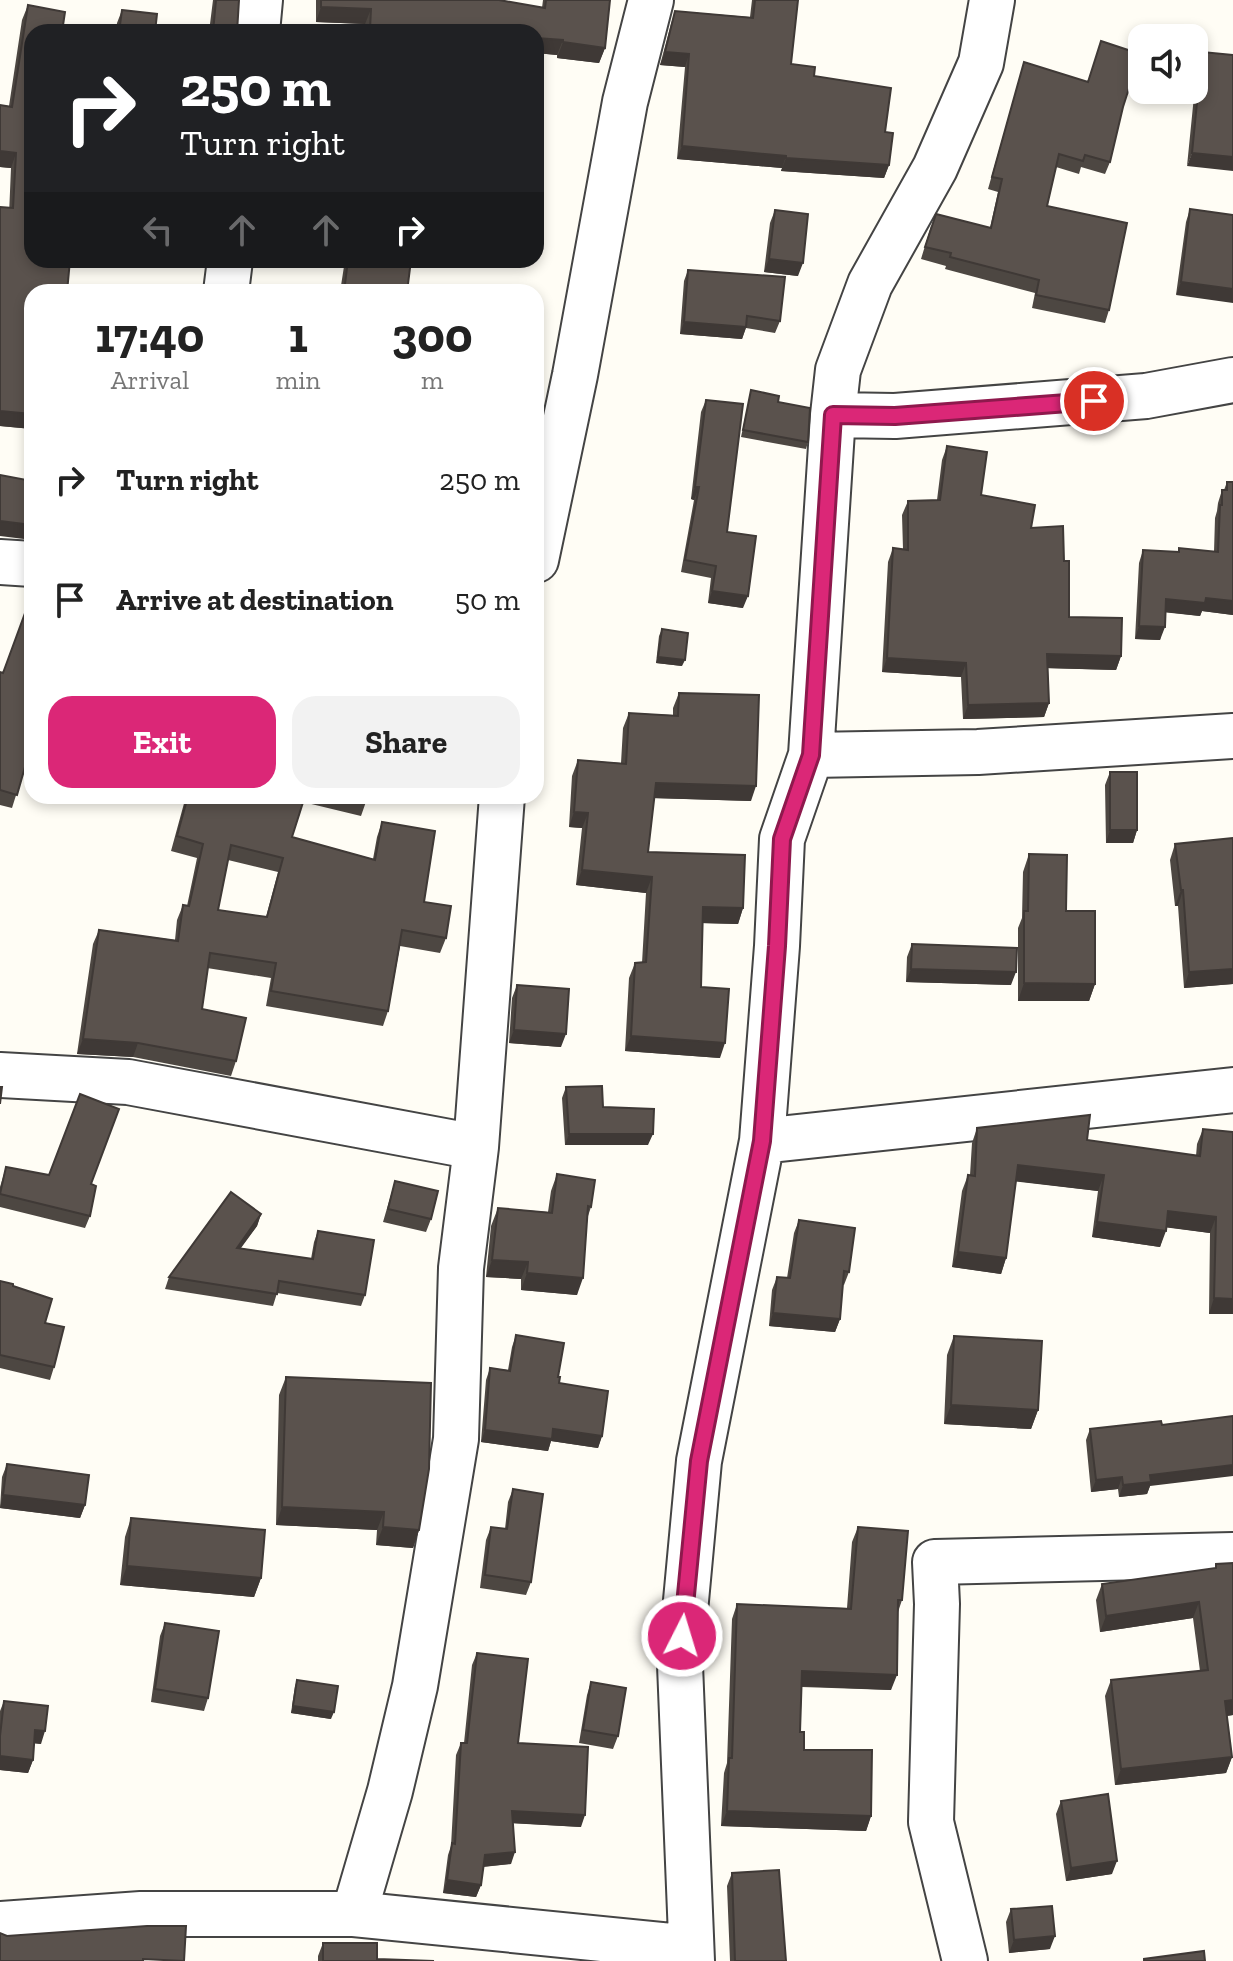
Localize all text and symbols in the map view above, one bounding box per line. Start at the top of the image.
map controls [1128,24,1208,104]
button: sound [1128,24,1208,104]
text: 250 m [180,53,331,120]
icon: right [48,56,152,160]
text: Turn right [180,121,345,164]
icon: left [136,208,180,252]
icon: ahead [220,208,264,252]
icon: ahead [304,208,348,252]
icon: right [388,208,432,252]
text: 17:40 [95,307,204,364]
text: 1 [288,307,308,364]
text: 300 [392,307,473,364]
text: Arrival [111,364,189,396]
text: min [276,364,320,396]
text: m [421,364,443,396]
pin [1060,367,1128,435]
icon: arrive [1072,379,1116,423]
icon: right [48,458,92,502]
text: Turn right [116,462,258,498]
text: 250 m [439,462,520,498]
icon: arrive [48,578,92,622]
text: Arrive at destination [116,582,393,618]
text: 50 m [455,582,520,618]
button: Exit [48,696,276,788]
button: Share [292,696,520,788]
position arrow [640,1594,724,1678]

